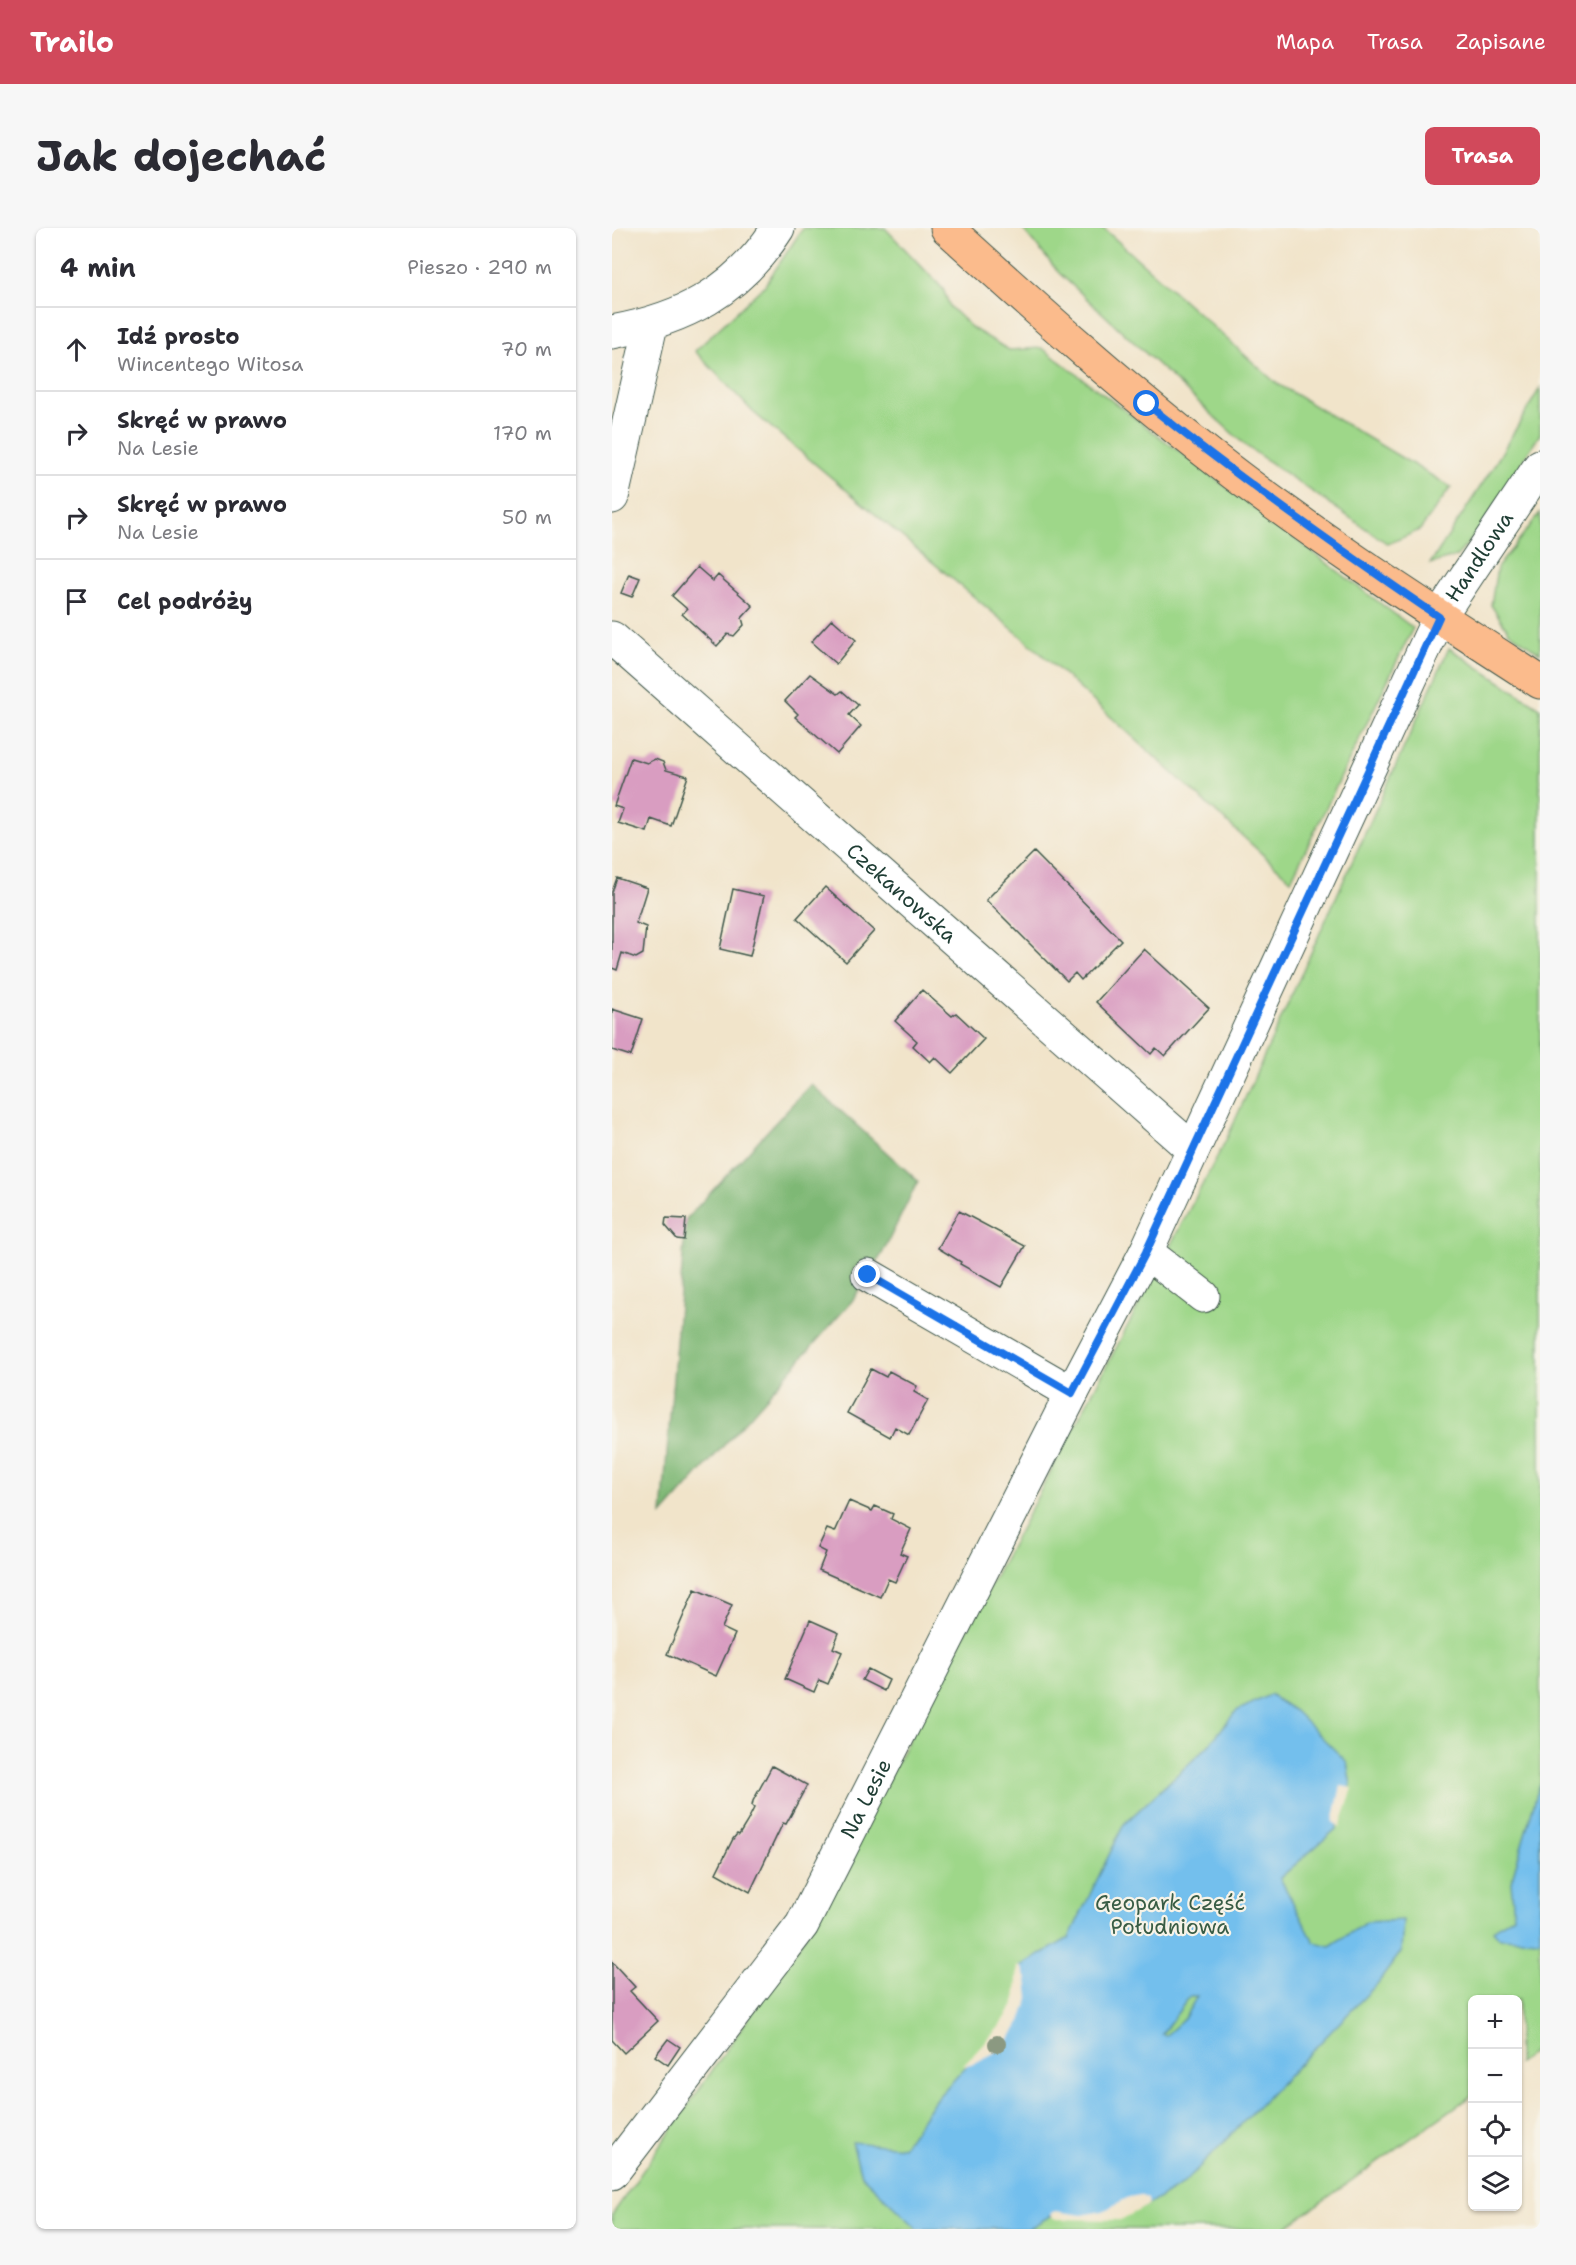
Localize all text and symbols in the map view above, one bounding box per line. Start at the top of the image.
text: Trailo [30,23,114,61]
text: Mapa [1276,28,1334,56]
text: Trasa [1367,28,1423,56]
text: Zapisane [1456,28,1546,56]
button: Trasa [1425,127,1540,185]
text: Jak dojechać [36,128,326,184]
text: 4 min [60,250,136,285]
text: Pieszo · 290 m [407,254,552,280]
text: Idź prosto [117,322,240,351]
icon: ahead [60,333,93,366]
text: 70 m [500,336,552,362]
text: Wincentego Witosa [117,351,303,377]
route start [1133,390,1159,416]
text: Skręć w prawo [117,406,287,435]
icon: right [60,417,93,450]
text: 170 m [493,420,552,446]
text: Na Lesie [117,435,199,461]
text: Skręć w prawo [117,490,287,519]
icon: right [60,501,93,534]
text: 50 m [502,504,552,530]
street label: Handlowa [1439,506,1520,608]
text: Na Lesie [117,519,199,545]
icon: arrive [60,585,93,618]
text: Cel podróży [117,587,253,616]
street label: Czekanowska [840,837,963,949]
route end [854,1261,880,1287]
street label: Na Lesie [834,1754,898,1843]
park label: Geopark Część Południowa [1095,1889,1245,1941]
map controls [1468,1995,1522,2211]
button: + [1468,1995,1522,2049]
button: − [1468,2049,1522,2103]
button: locate [1468,2103,1522,2157]
button: layers [1468,2157,1522,2211]

